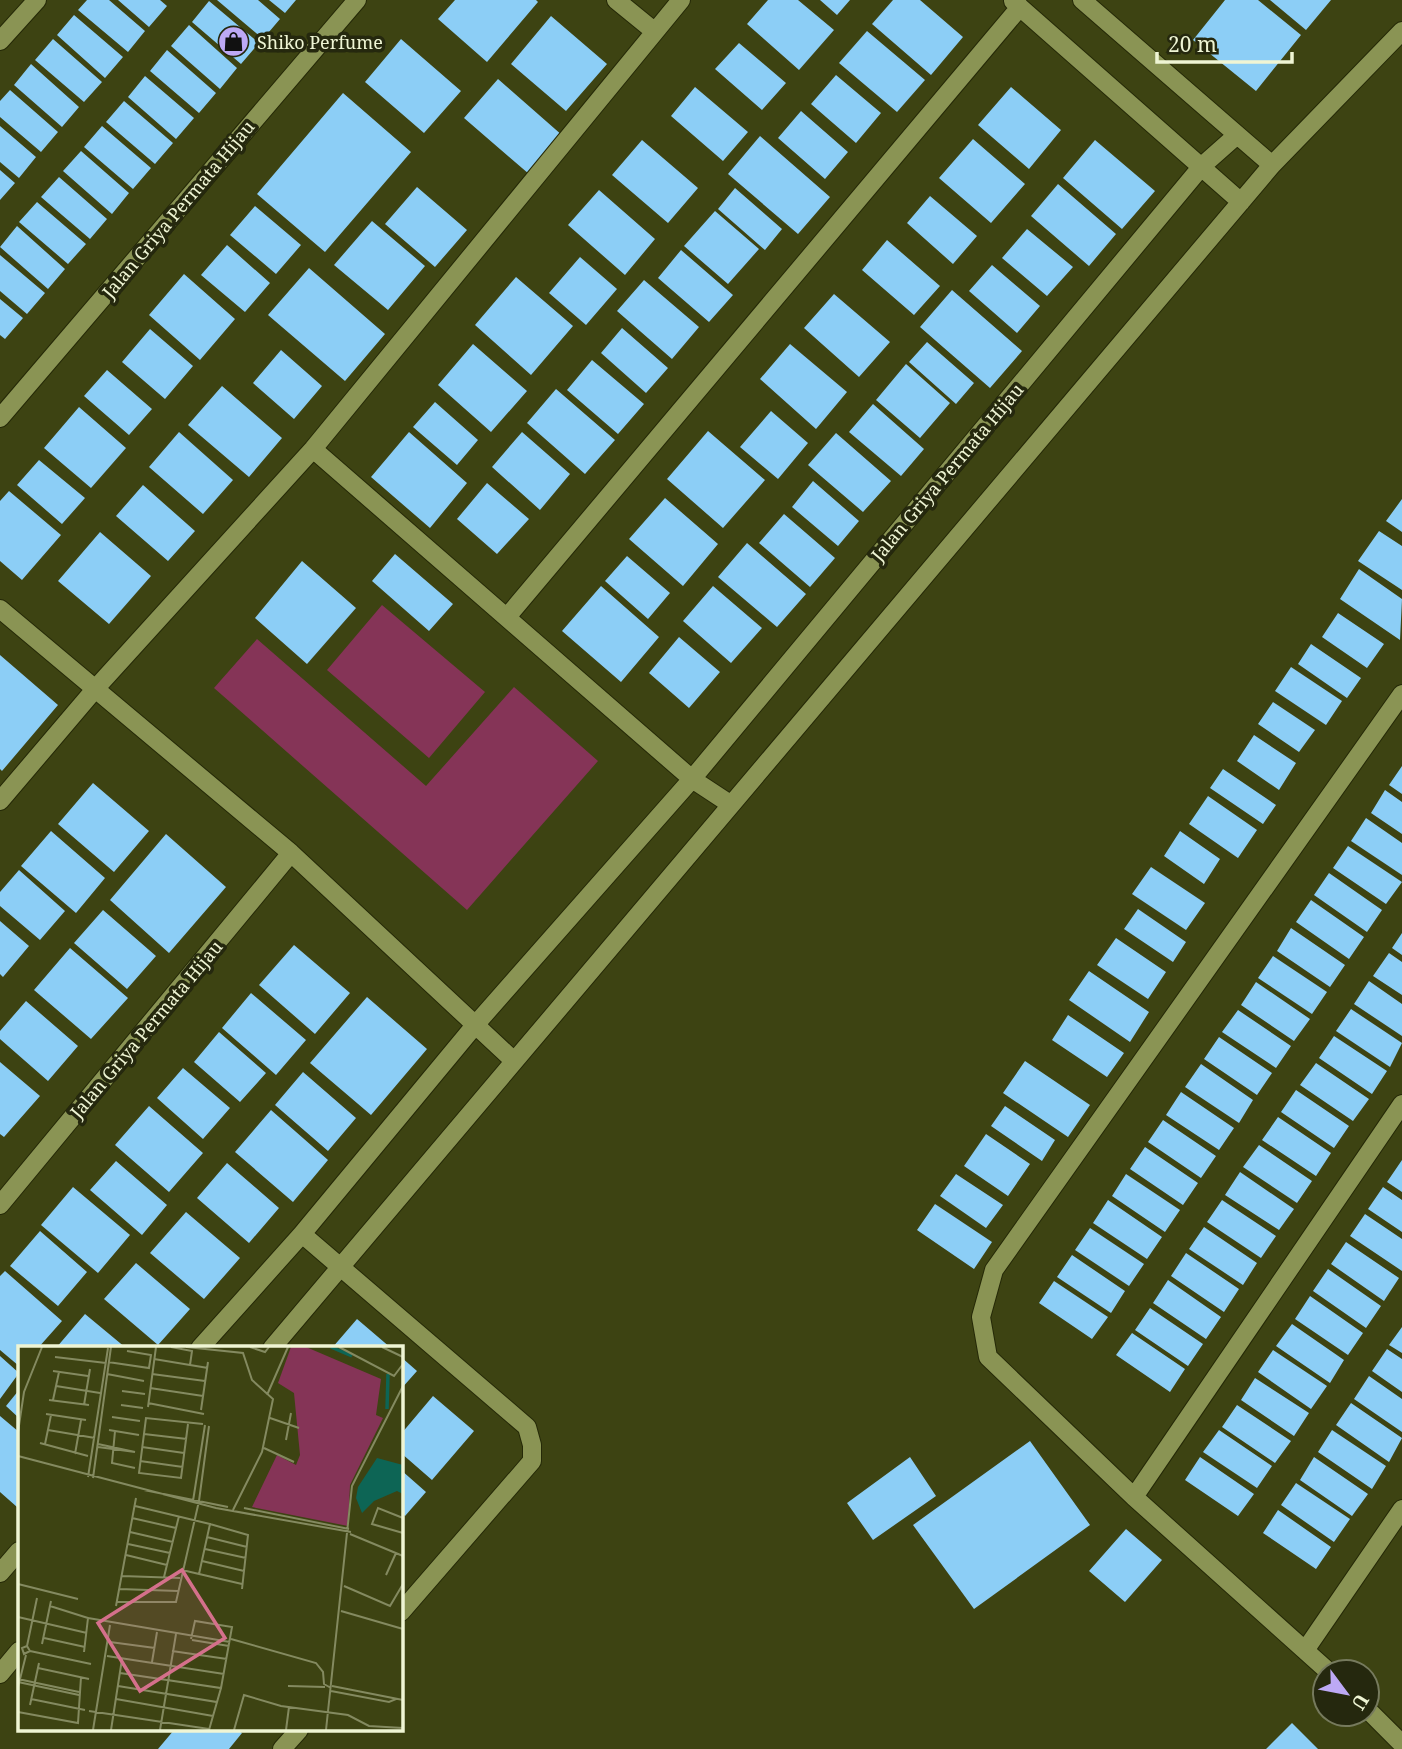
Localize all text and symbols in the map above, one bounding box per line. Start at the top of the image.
scale bar [1157,21,1292,65]
shop icon: Shiko Perfume [217,25,251,59]
place label: Shiko Perfume [257,30,383,54]
text: 20 m [1168,30,1217,58]
street label: Jalan Griya Permata Hijau [96,115,260,304]
street label: Jalan Griya Permata Hijau [865,378,1029,567]
street label: Jalan Griya Permata Hijau [64,935,228,1124]
inset map [18,1346,402,1732]
north arrow [1311,1658,1381,1728]
text: U [1346,1689,1375,1715]

